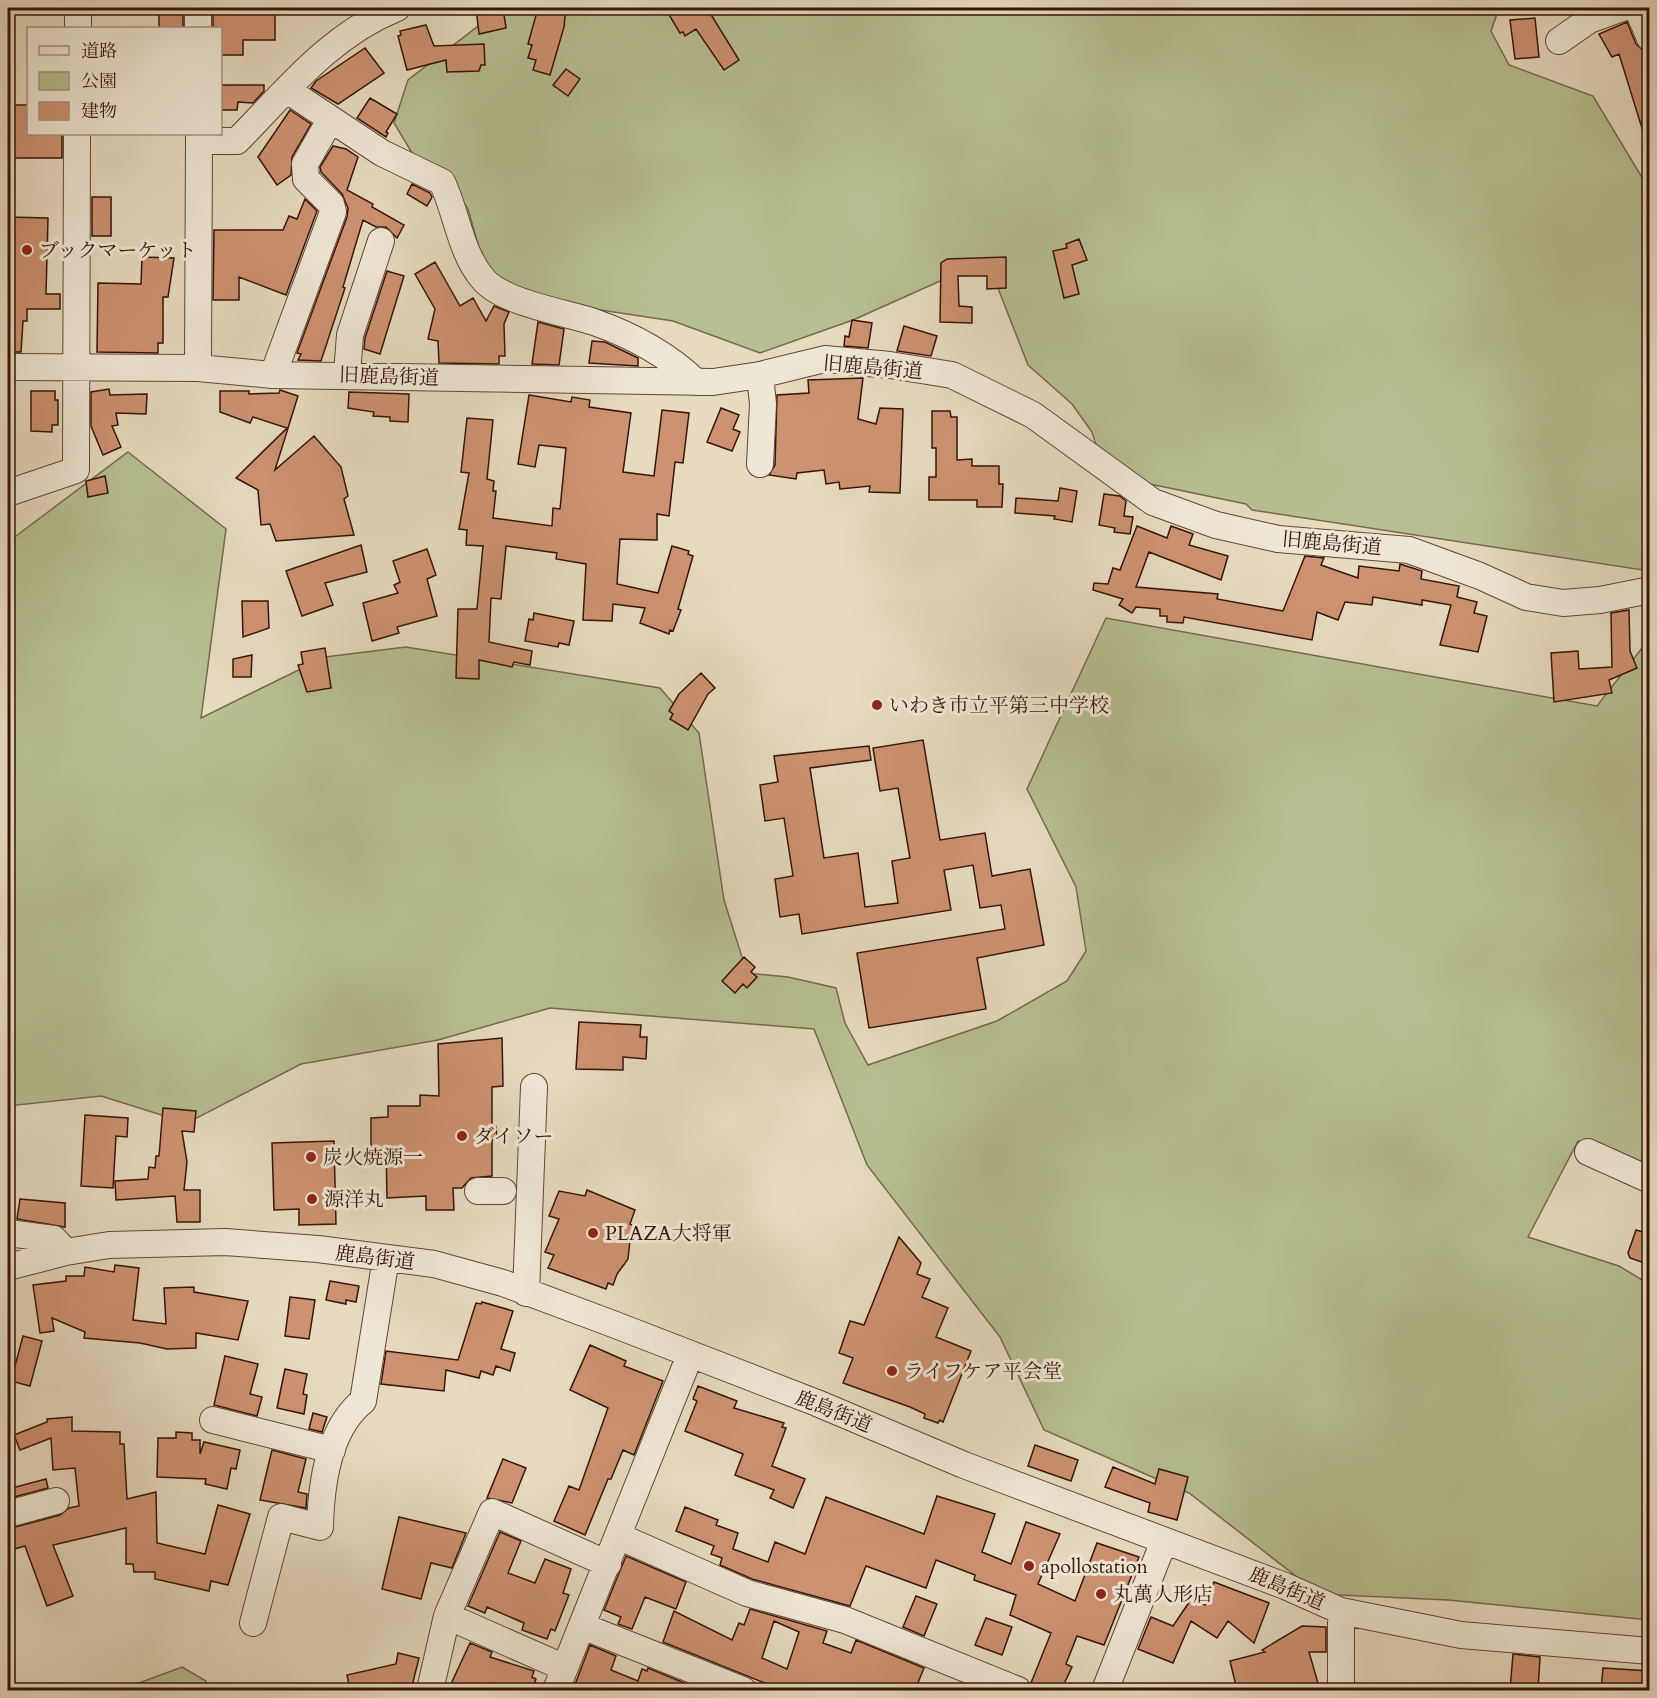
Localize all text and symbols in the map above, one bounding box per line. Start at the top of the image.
legend [27,27,222,135]
text: 道路 [81,39,117,64]
text: 公園 [81,69,117,94]
text: 建物 [81,99,117,124]
place label: ブックマーケット [39,237,197,264]
marker: ブックマーケット [20,243,34,257]
street label: 旧鹿島街道 [822,350,924,385]
street label: 旧鹿島街道 [339,361,439,392]
street label: 旧鹿島街道 [1281,526,1383,561]
place label: いわき市立平第三中学校 [889,692,1109,719]
marker: いわき市立平第三中学校 [870,698,884,712]
place label: ダイソー [474,1123,554,1150]
marker: ダイソー [455,1129,469,1143]
place label: 炭火焼源一 [323,1144,423,1171]
marker: 炭火焼源一 [304,1150,318,1164]
place label: 源洋丸 [324,1186,384,1213]
marker: 源洋丸 [305,1192,319,1206]
place label: PLAZA大将軍 [605,1220,732,1247]
marker: PLAZA大将軍 [586,1226,600,1240]
street label: 鹿島街道 [334,1239,416,1276]
place label: ライフケア平会堂 [904,1358,1062,1385]
marker: ライフケア平会堂 [885,1364,899,1378]
street label: 鹿島街道 [792,1384,876,1439]
place label: apollostation [1041,1553,1148,1580]
marker: apollostation [1022,1559,1036,1573]
street label: 鹿島街道 [1245,1560,1329,1617]
place label: 丸萬人形店 [1113,1581,1213,1608]
marker: 丸萬人形店 [1094,1587,1108,1601]

